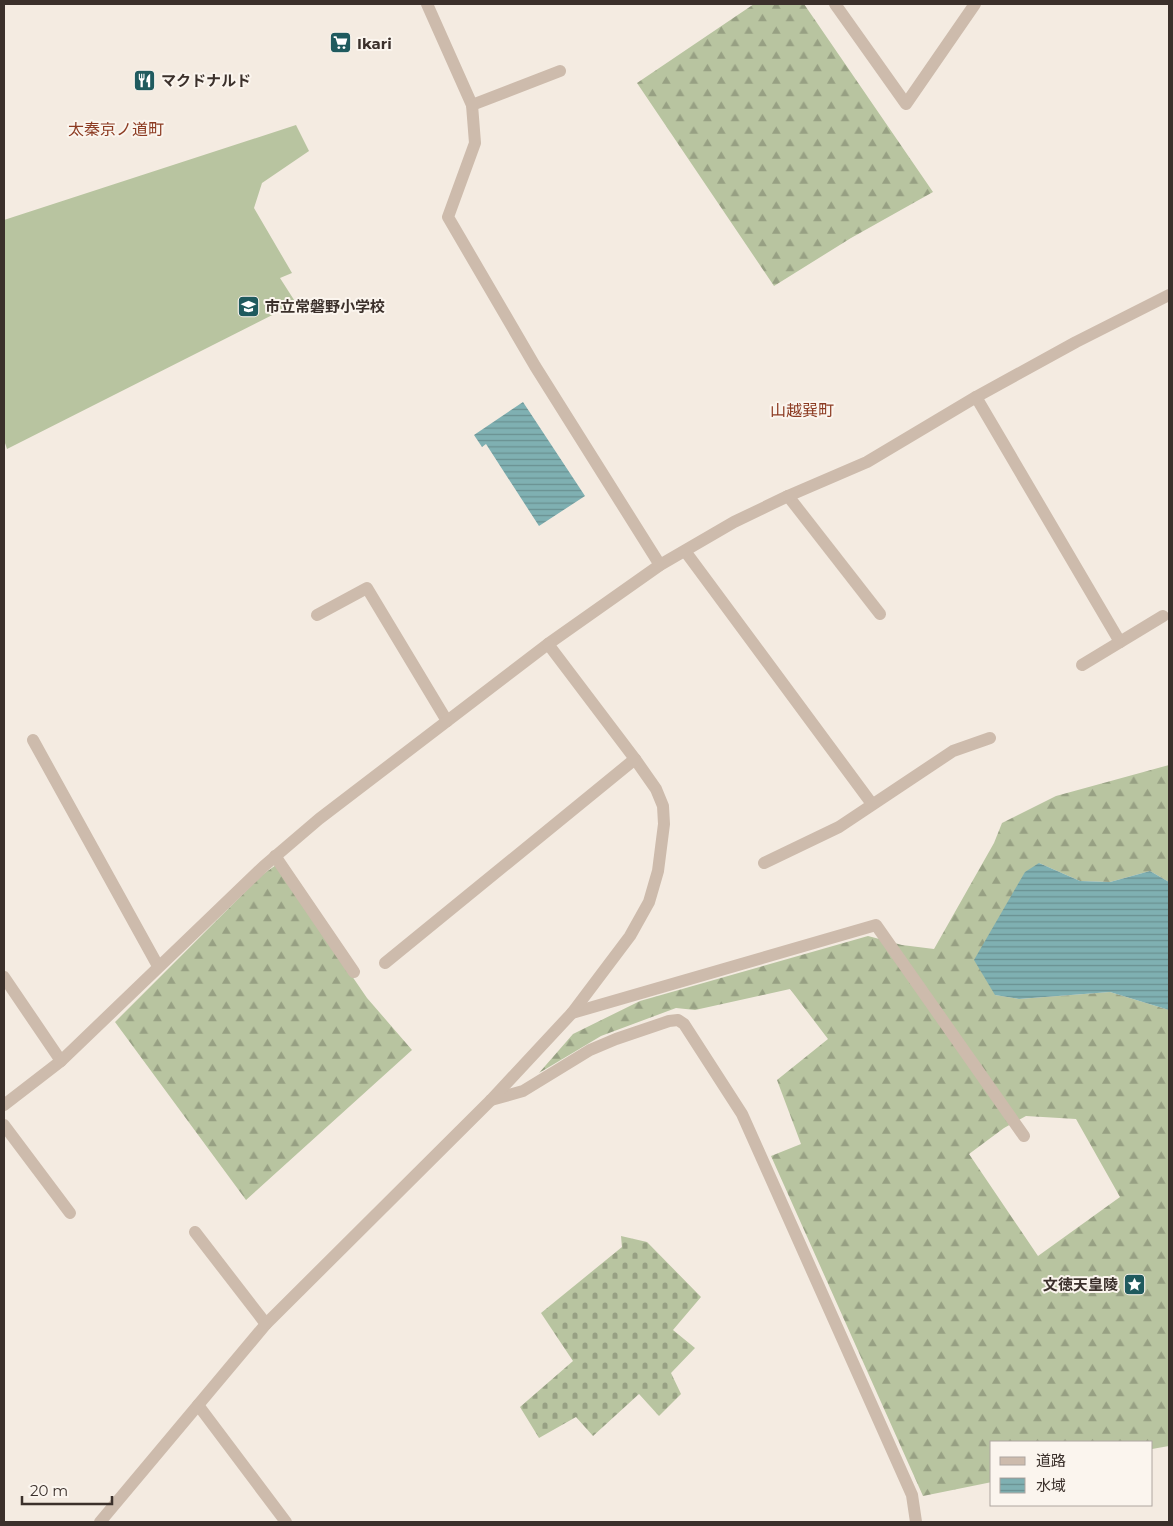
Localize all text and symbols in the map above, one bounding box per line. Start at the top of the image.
supermarket icon: Ikari [329,31,353,55]
place label: Ikari [357,34,392,53]
restaurant icon: マクドナルド [133,68,157,92]
place label: マクドナルド [161,71,251,90]
district label: 太秦京ノ道町 [68,120,164,139]
school or university icon: 市立常磐野小学校 [237,294,261,318]
place label: 市立常磐野小学校 [265,297,385,316]
district label: 山越巽町 [770,401,834,420]
place icon: 文徳天皇陵 [1122,1272,1146,1296]
place label: 文徳天皇陵 [1043,1275,1118,1294]
legend [990,1441,1153,1506]
text: 道路 [1036,1451,1066,1470]
scale bar [22,1474,112,1506]
text: 水域 [1036,1476,1066,1495]
text: 20 m [30,1481,68,1500]

